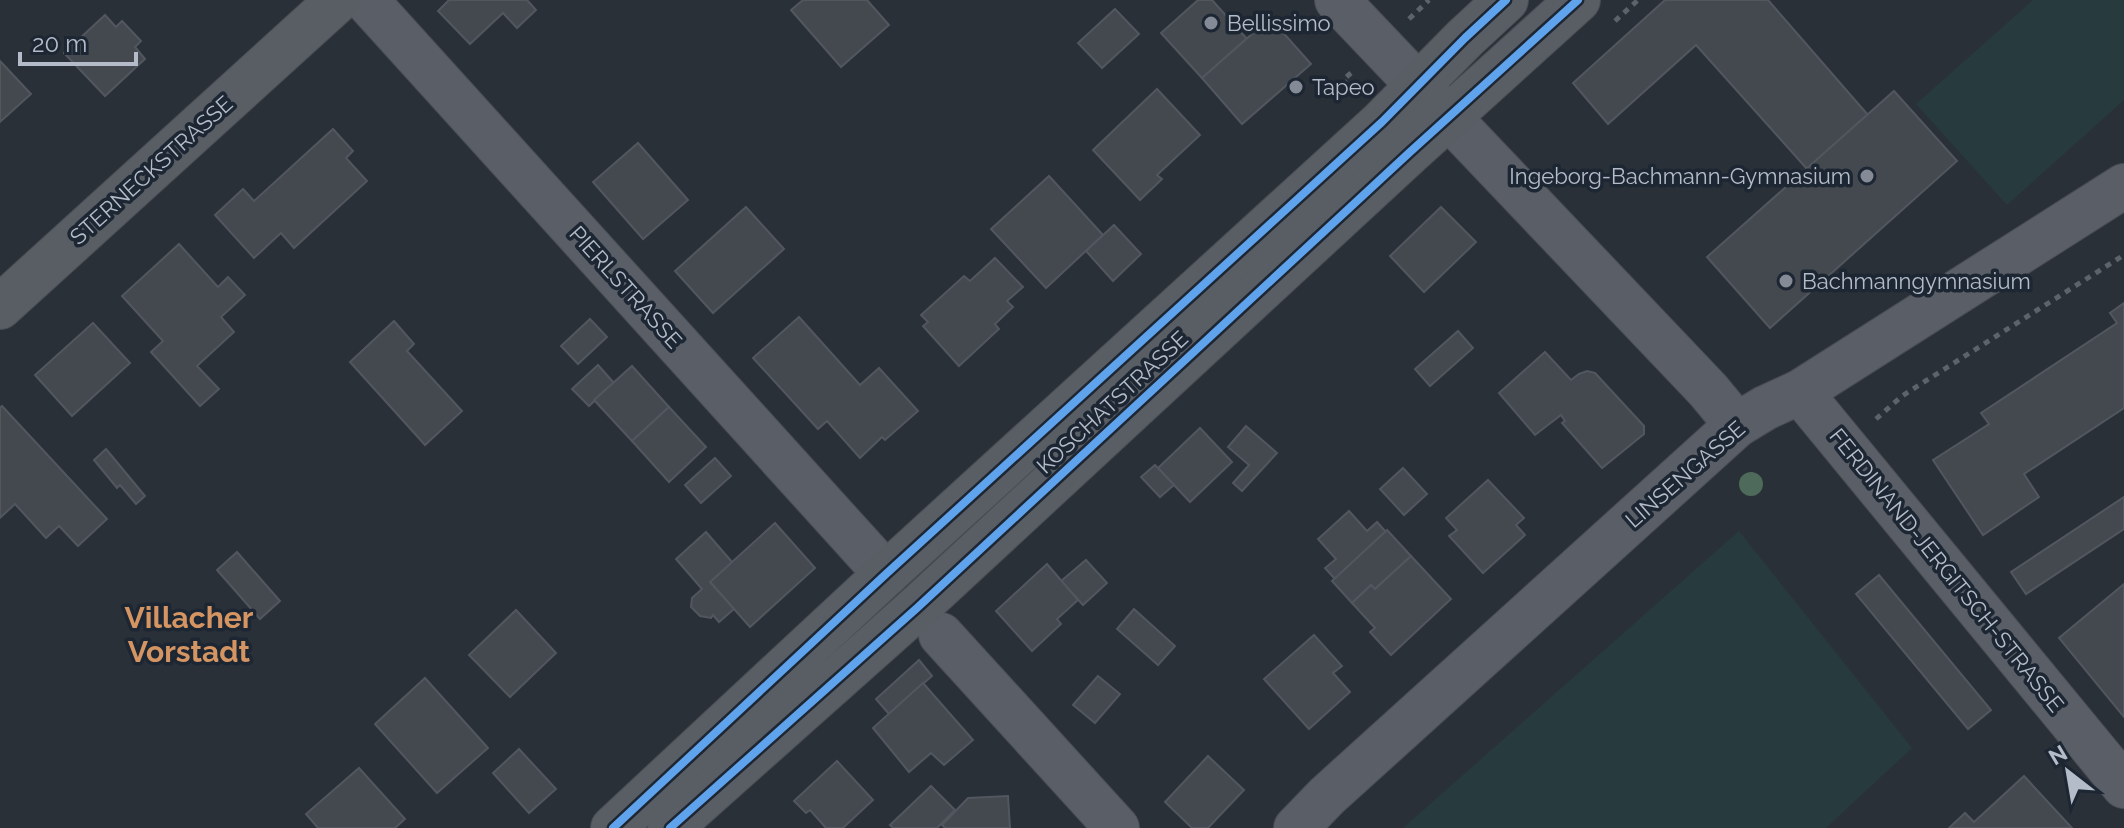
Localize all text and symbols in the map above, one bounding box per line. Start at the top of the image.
place label: Bellissimo [1227,10,1331,36]
marker: Bellissimo [1202,14,1220,32]
scale bar [20,16,136,66]
text: 20 m [32,29,87,58]
place label: Tapeo [1312,74,1375,100]
marker: Tapeo [1287,78,1305,96]
street label: STERNECKSTRASSE [64,90,238,250]
place label: Ingeborg-Bachmann-Gymnasium [1509,163,1851,189]
marker: Ingeborg-Bachmann-Gymnasium [1858,167,1876,185]
street label: PIERLSTRASSE [564,221,688,353]
place label: Bachmanngymnasium [1802,268,2031,294]
marker: Bachmanngymnasium [1777,272,1795,290]
street label: KOSCHATSTRASSE [1031,325,1193,479]
street label: LINSENGASSE [1620,415,1750,533]
street label: FERDINAND-JERGITSCH-STRASSE [1824,423,2070,717]
district label: Villacher Vorstadt [125,600,254,669]
north arrow [2028,732,2108,812]
text: N [2044,739,2072,770]

